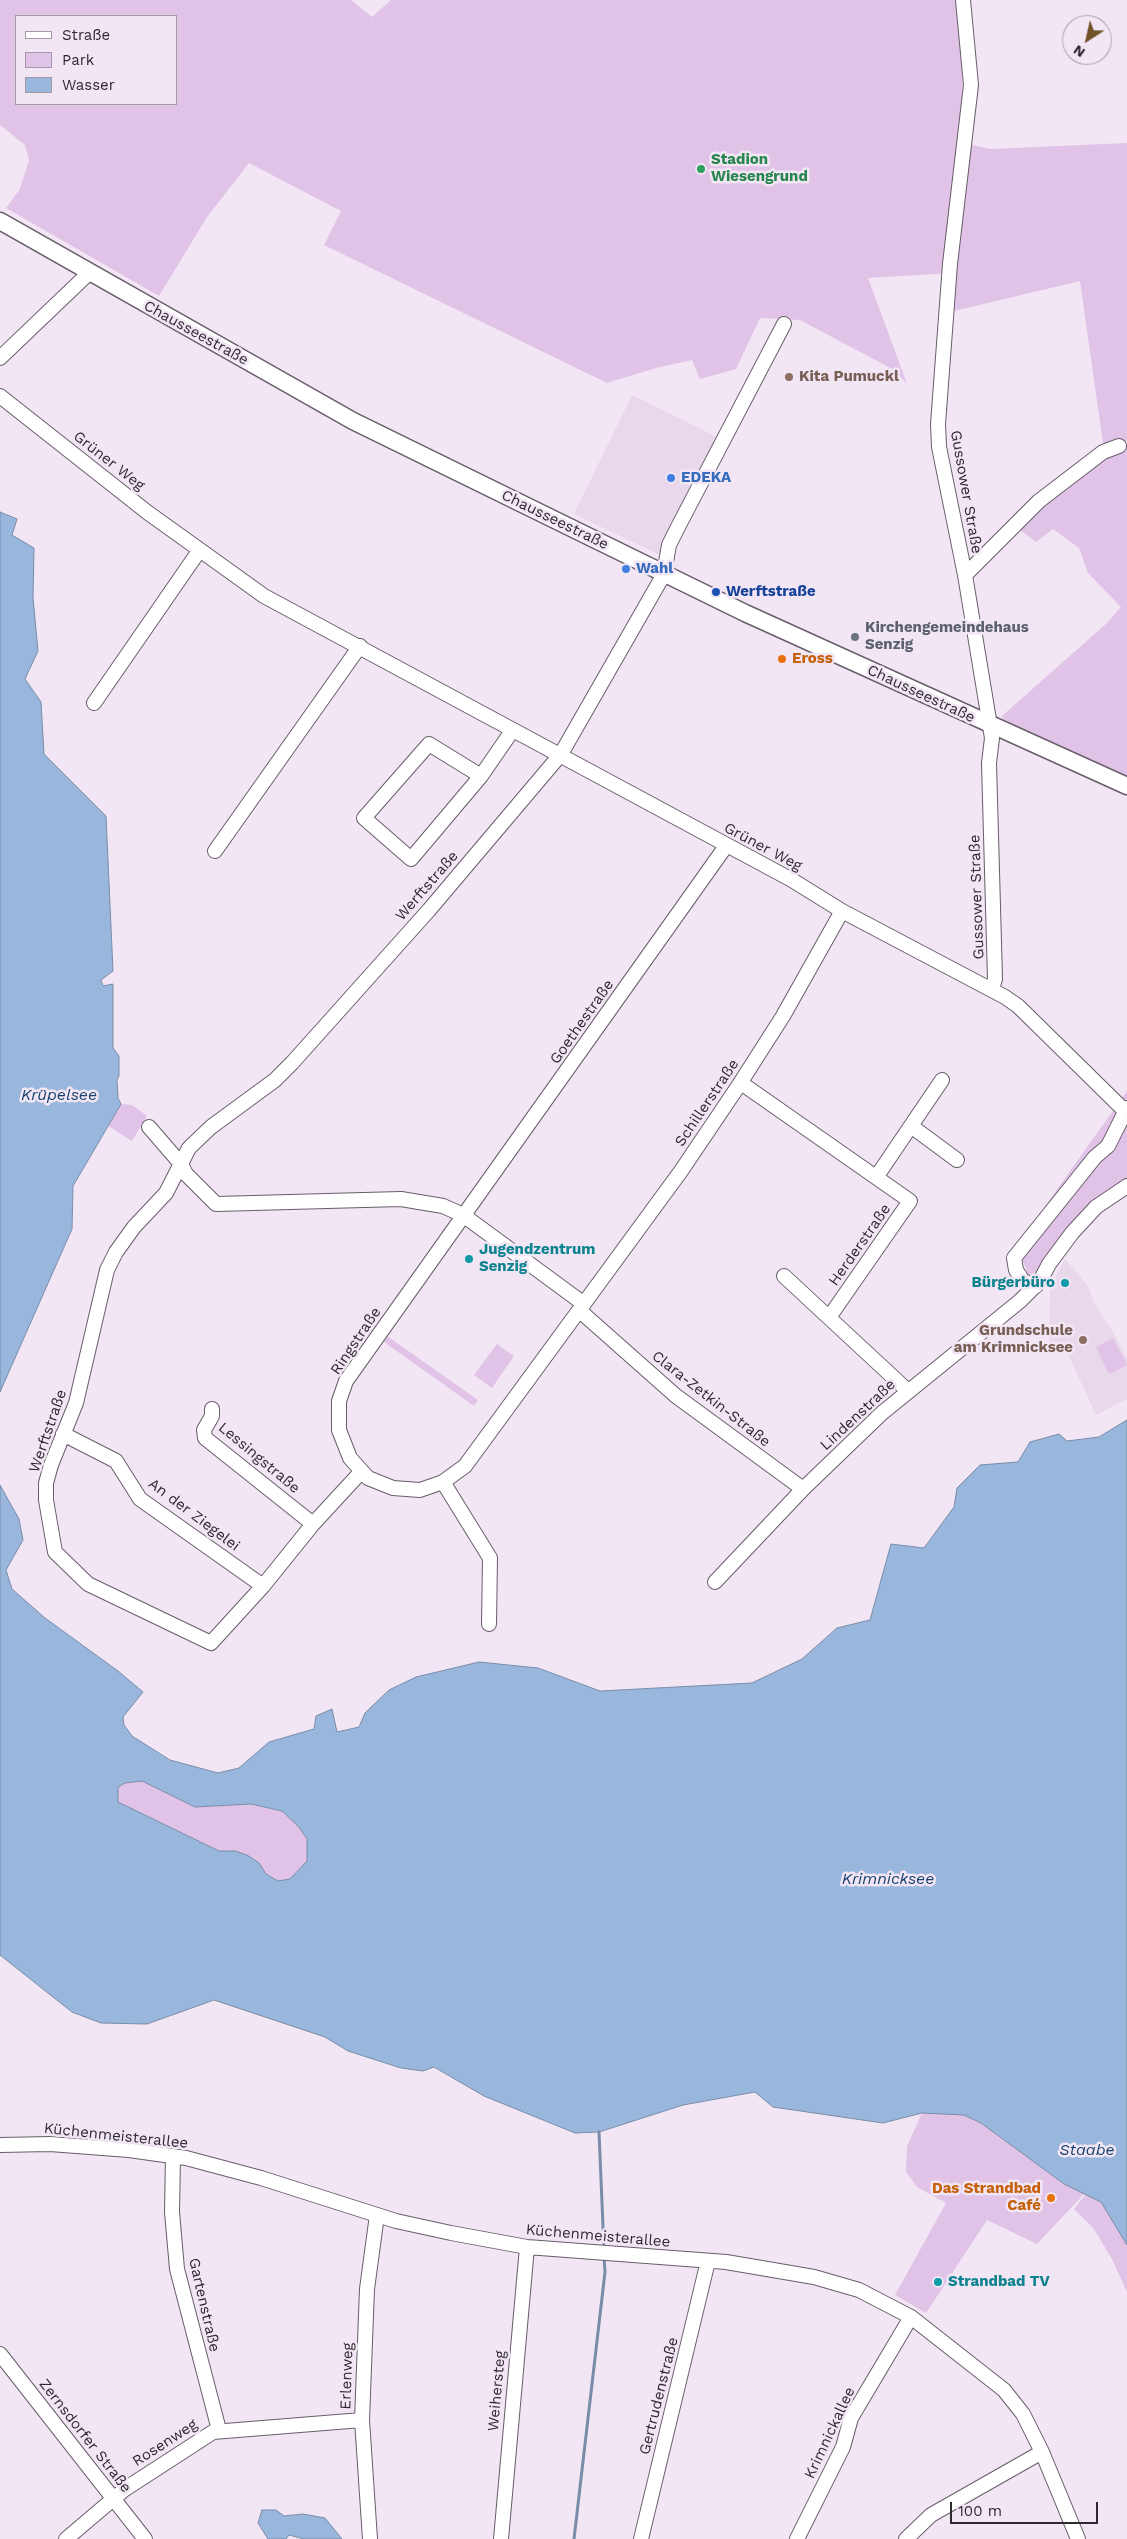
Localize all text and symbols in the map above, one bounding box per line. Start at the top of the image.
legend [15,15,178,105]
north arrow [1062,15,1112,65]
text: Straße [62,26,110,44]
text: N [1070,42,1088,61]
text: Park [62,51,94,69]
text: Wasser [62,76,115,94]
place label: Stadion Wiesengrund [711,151,808,186]
marker: Stadion Wiesengrund [695,163,707,175]
street label: Chausseestraße [140,297,252,369]
place label: Kita Pumuckl [799,368,899,386]
marker: Kita Pumuckl [783,371,795,383]
street label: Grüner Weg [70,427,148,495]
street label: Gussower Straße [946,429,986,555]
place label: EDEKA [681,469,731,487]
marker: EDEKA [665,472,677,484]
street label: Chausseestraße [499,486,611,554]
place label: Wahl [636,560,673,578]
marker: Wahl [620,563,632,575]
place label: Werftstraße [726,583,816,601]
marker: Werftstraße [710,586,722,598]
place label: Kirchengemeindehaus Senzig [865,619,1029,654]
marker: Kirchengemeindehaus Senzig [849,631,861,643]
place label: Eross [792,650,833,668]
marker: Eross [776,653,788,665]
street label: Chausseestraße [864,661,978,727]
street label: Grüner Weg [721,819,805,875]
street label: Gussower Straße [966,834,988,960]
street label: Werftstraße [392,847,462,925]
street label: Goethestraße [546,976,618,1068]
street label: Schillerstraße [671,1056,743,1150]
water label: Krüpelsee [21,1085,97,1105]
street label: Herderstraße [825,1201,895,1289]
place label: Jugendzentrum Senzig [479,1241,595,1276]
marker: Jugendzentrum Senzig [463,1253,475,1265]
place label: Bürgerbüro [972,1274,1055,1292]
marker: Bürgerbüro [1059,1277,1071,1289]
street label: Ringstraße [327,1304,385,1378]
place label: Grundschule am Krimnicksee [954,1322,1073,1357]
marker: Grundschule am Krimnicksee [1077,1334,1089,1346]
street label: Clara-Zetkin-Straße [648,1347,774,1451]
street label: Lindenstraße [817,1376,899,1454]
street label: Werftstraße [25,1387,71,1475]
street label: Lessingstraße [215,1419,303,1497]
street label: An der Ziegelei [145,1475,243,1555]
water label: Krimnicksee [842,1869,934,1889]
street label: Küchenmeisterallee [43,2119,189,2153]
water label: Staabe [1059,2140,1115,2160]
place label: Das Strandbad Café [932,2180,1041,2215]
marker: Das Strandbad Café [1045,2192,1057,2204]
street label: Küchenmeisterallee [525,2221,671,2251]
street label: Gartenstraße [184,2256,224,2354]
place label: Strandbad TV [948,2273,1050,2291]
marker: Strandbad TV [932,2276,944,2288]
street label: Gertrudenstraße [636,2335,682,2457]
street label: Erlenweg [337,2342,357,2410]
street label: Weihersteg [484,2350,510,2432]
street label: Zernsdorfer Straße [35,2376,135,2496]
street label: Krimnickallee [801,2384,859,2482]
street label: Rosenweg [129,2415,201,2471]
scale bar [952,2492,1100,2524]
text: 100 m [958,2502,1002,2520]

